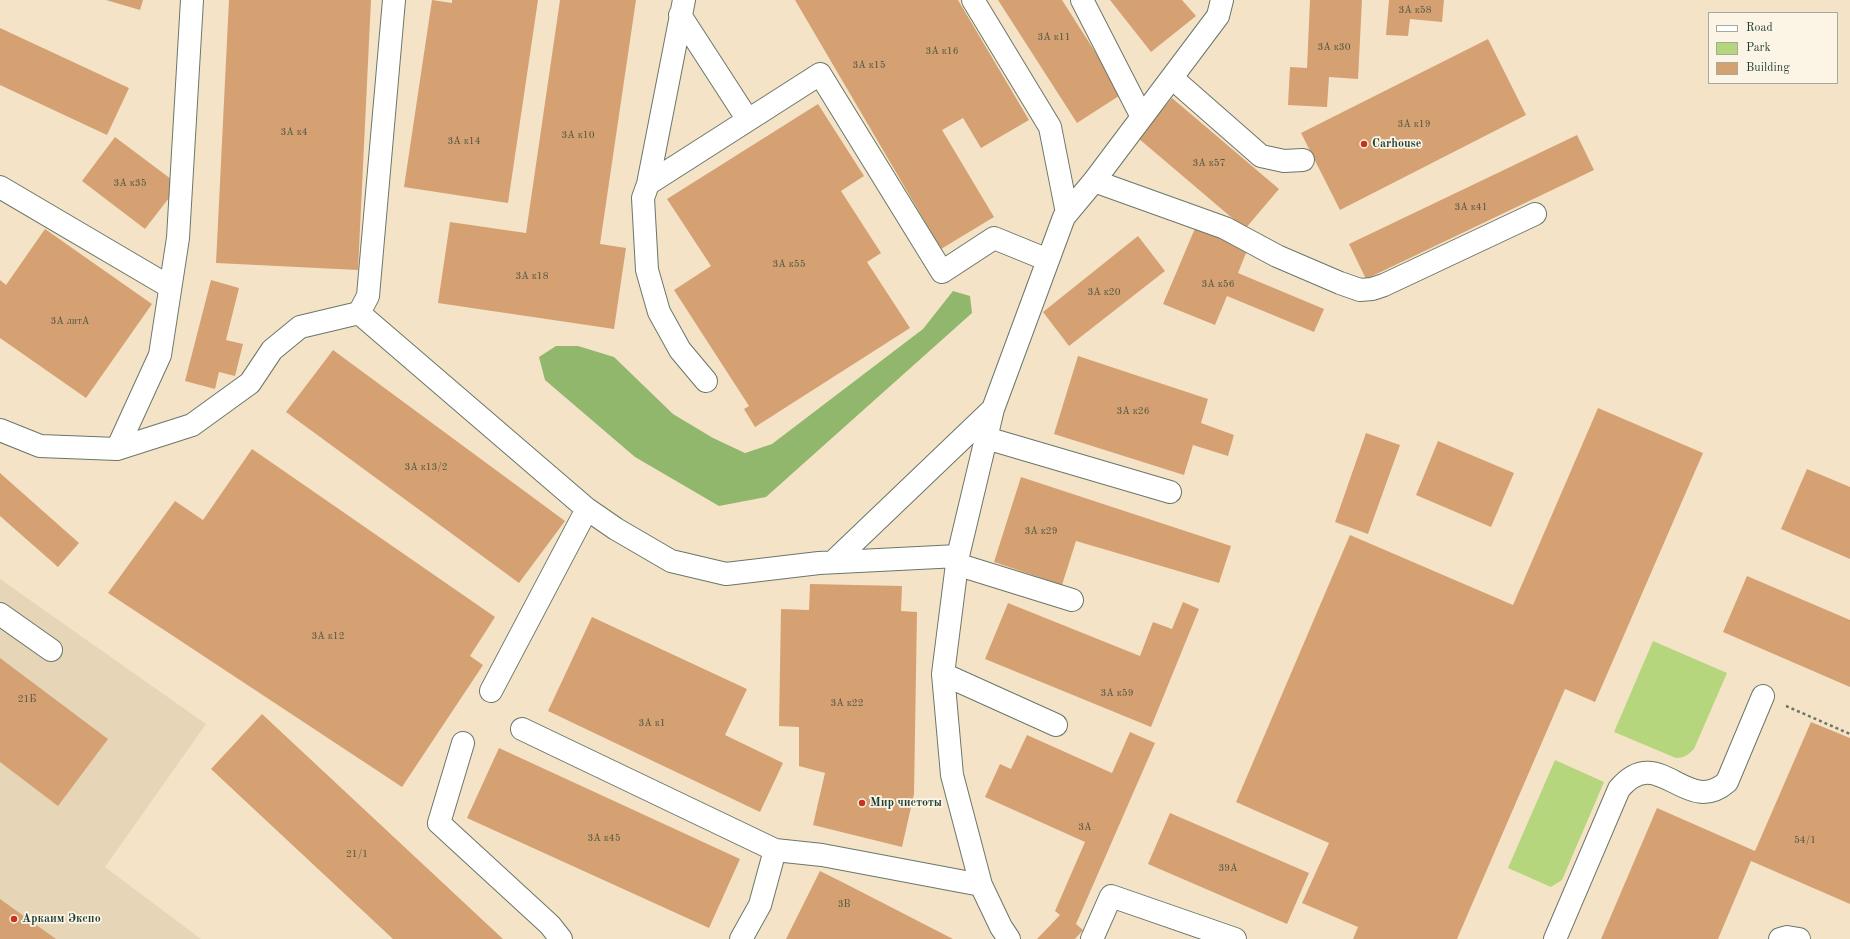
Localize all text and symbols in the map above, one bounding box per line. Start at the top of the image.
house number: 3А к58 [1399,4,1431,16]
legend [1708,12,1838,84]
text: Road [1746,22,1773,34]
house number: 3А к11 [1038,31,1070,43]
house number: 3А к30 [1318,41,1350,53]
text: Park [1746,42,1771,54]
house number: 3А к16 [926,45,958,57]
house number: 3А к15 [853,59,885,71]
text: Building [1746,62,1790,74]
house number: 3А к19 [1398,118,1430,130]
house number: 3А к4 [280,126,308,138]
house number: 3А к10 [562,129,594,141]
house number: 3А к14 [448,135,480,147]
place label: Carhouse [1372,137,1421,151]
marker: Carhouse [1359,139,1369,149]
house number: 3А к57 [1193,157,1225,169]
house number: 3А к35 [114,177,146,189]
house number: 3А к41 [1455,201,1487,213]
house number: 3А к55 [773,258,805,270]
house number: 3А к18 [516,270,548,282]
house number: 3А к56 [1202,278,1234,290]
house number: 3А к20 [1088,286,1120,298]
house number: 3А литА [50,315,90,327]
house number: 3А к26 [1117,405,1149,417]
house number: 3А к13/2 [404,461,448,473]
house number: 3А к29 [1025,525,1057,537]
house number: 3А к12 [312,630,344,642]
house number: 3А к59 [1101,687,1133,699]
house number: 21Б [18,693,36,705]
house number: 3А к22 [831,697,863,709]
house number: 3А к1 [638,717,666,729]
place label: Мир чистоты [870,796,942,810]
marker: Мир чистоты [857,798,867,808]
house number: 3А [1078,821,1092,833]
house number: 3А к45 [588,832,620,844]
house number: 54/1 [1794,834,1816,846]
house number: 21/1 [346,848,368,860]
house number: 39А [1218,862,1238,874]
house number: 3В [838,898,850,910]
place label: Аркаим Экспо [22,912,101,926]
marker: Аркаим Экспо [9,914,19,924]

